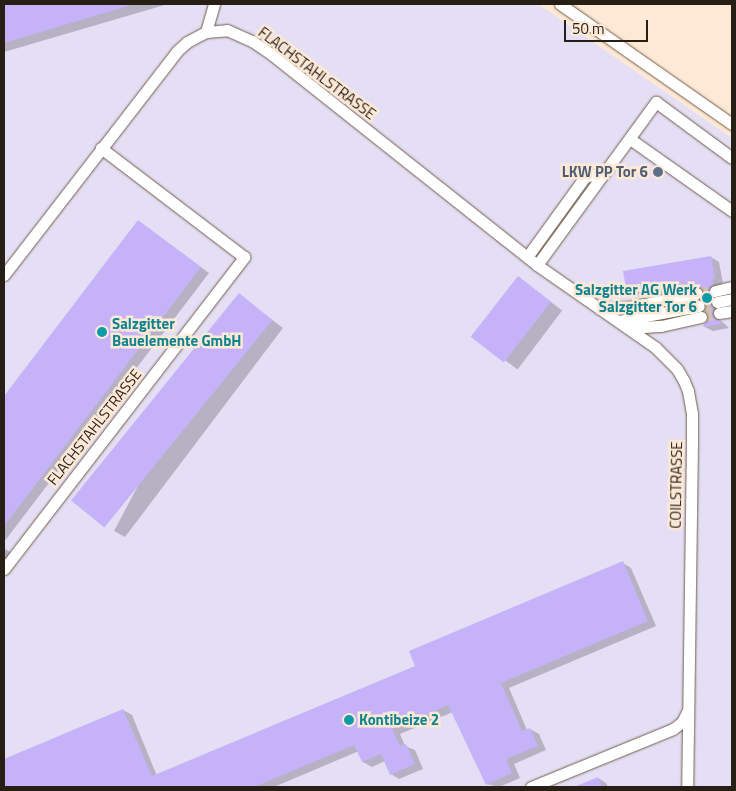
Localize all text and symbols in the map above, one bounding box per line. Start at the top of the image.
scale bar [566,10,650,42]
text: 50 m [572,17,605,40]
street label: FLACHSTAHLSTRASSE [255,23,379,123]
place label: LKW PP Tor 6 [562,163,648,181]
marker: LKW PP Tor 6 [652,166,664,178]
place label: Salzgitter AG Werk Salzgitter Tor 6 [575,280,697,315]
marker: Salzgitter AG Werk Salzgitter Tor 6 [701,292,713,304]
place label: Salzgitter Bauelemente GmbH [112,314,241,349]
marker: Salzgitter Bauelemente GmbH [96,326,108,338]
street label: FLACHSTAHLSTRASSE [43,365,145,489]
street label: COILSTRASSE [666,441,686,529]
place label: Kontibeize 2 [359,711,439,729]
marker: Kontibeize 2 [343,714,355,726]

